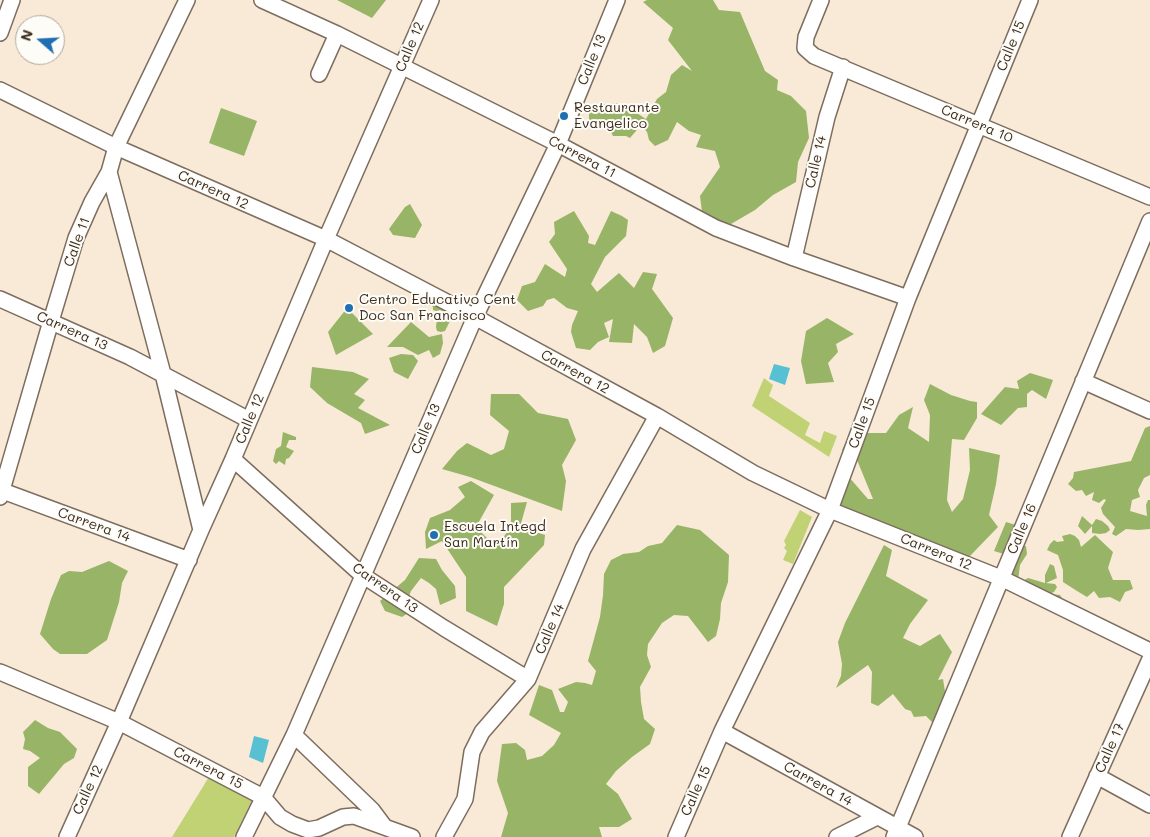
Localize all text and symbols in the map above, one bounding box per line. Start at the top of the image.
north arrow [15,15,65,65]
street label: Calle 15 [993,18,1029,74]
street label: Calle 12 [392,19,428,75]
text: N [16,27,37,43]
street label: Calle 13 [574,32,610,88]
place label: Restaurante Evangelico [574,100,659,132]
street label: Carrera 10 [938,101,1016,147]
marker: Restaurante Evangelico [558,110,570,122]
street label: Carrera 11 [545,132,619,182]
street label: Calle 14 [802,134,830,190]
street label: Carrera 12 [175,167,251,213]
street label: Calle 11 [60,215,94,269]
place label: Centro Educativo Cent Doc San Francisco [359,292,516,324]
marker: Centro Educativo Cent Doc San Francisco [343,302,355,314]
street label: Carrera 13 [34,308,110,354]
street label: Carrera 12 [538,346,612,398]
street label: Calle 12 [232,391,268,447]
street label: Calle 15 [845,395,879,451]
street label: Calle 13 [408,401,444,457]
street label: Calle 16 [1004,501,1040,557]
street label: Carrera 14 [55,504,133,546]
place label: Escuela Integd San Martín [444,519,546,552]
marker: Escuela Integd San Martín [428,529,440,541]
street label: Carrera 12 [898,530,974,574]
street label: Carrera 13 [349,559,421,617]
street label: Calle 14 [532,601,568,657]
street label: Calle 17 [1092,720,1128,776]
street label: Carrera 15 [170,743,246,793]
street label: Carrera 14 [781,758,855,810]
street label: Calle 12 [69,762,107,818]
street label: Calle 15 [677,763,715,819]

